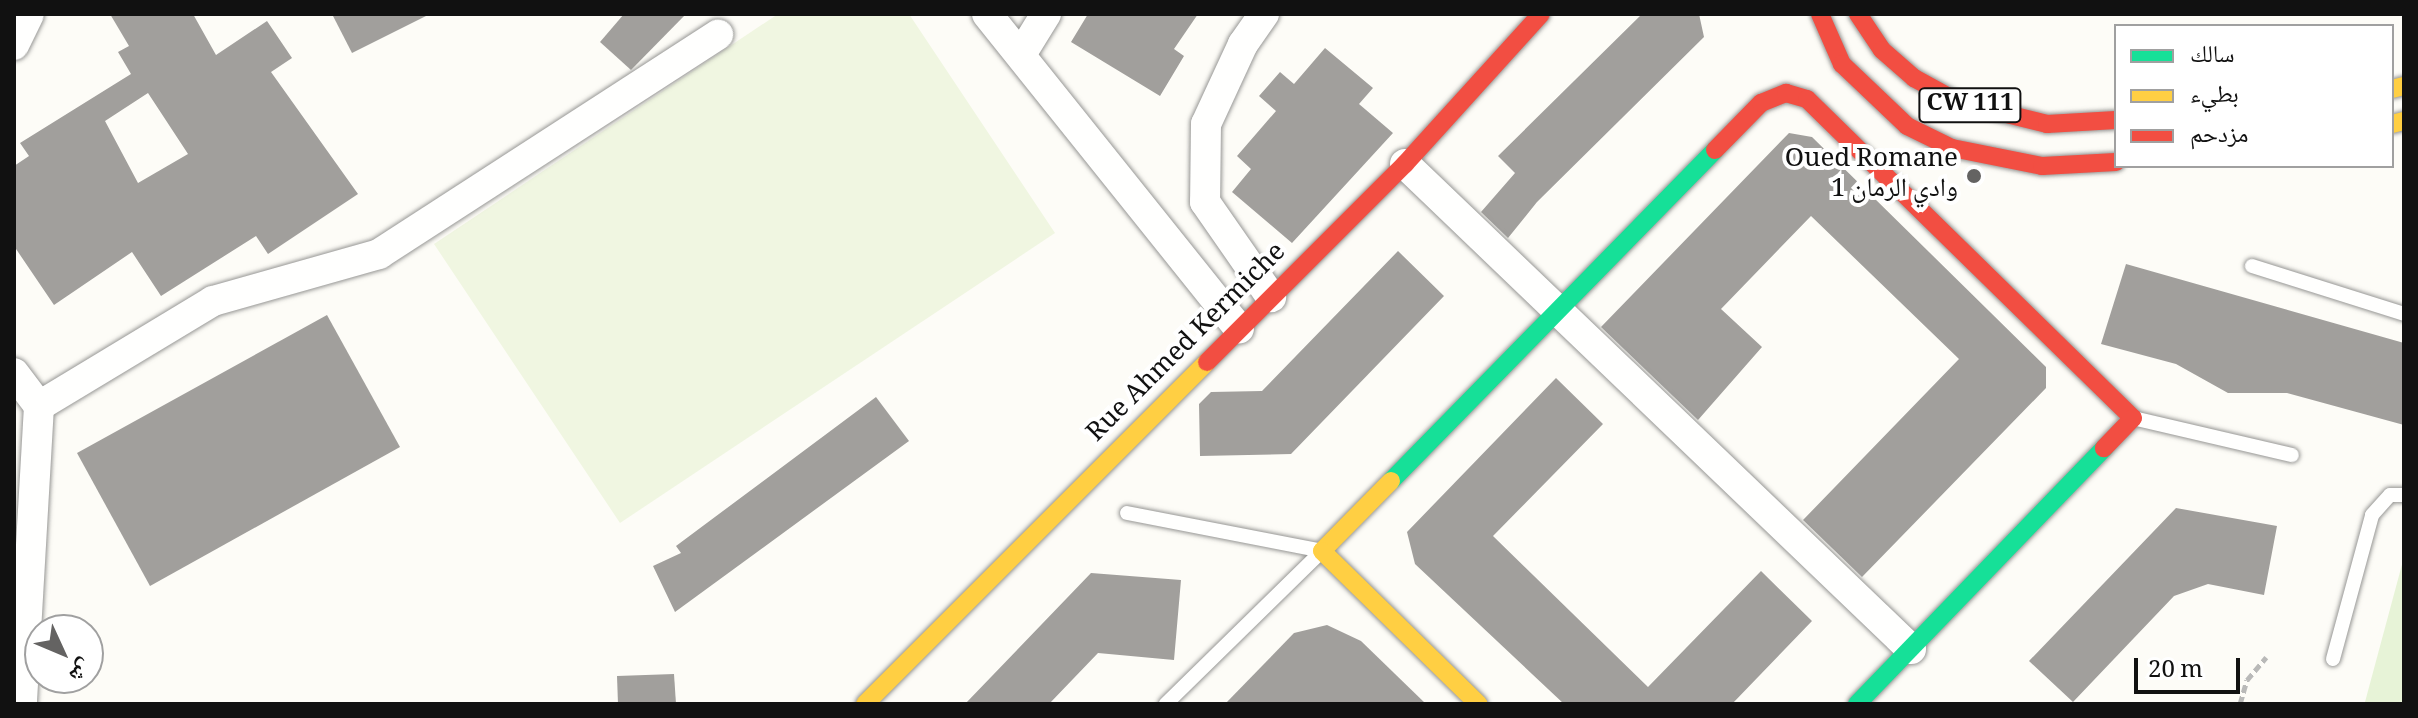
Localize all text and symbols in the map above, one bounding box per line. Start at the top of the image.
legend [2114,24,2394,168]
text: سالك [2190,36,2235,77]
text: بطيء [2190,76,2239,117]
road number: CW 111 [1918,85,2022,125]
text: مزدحم [2190,116,2249,157]
place label: Oued Romane 1 وادي الرمان [1785,145,1958,206]
marker: Oued Romane 1 وادي الرمان [1965,167,1983,185]
street label: Rue Ahmed Kermiche [1082,238,1294,450]
north arrow [24,614,104,694]
scale bar [2138,642,2244,692]
text: ش [58,648,102,691]
text: 20 m [2148,651,2203,692]

